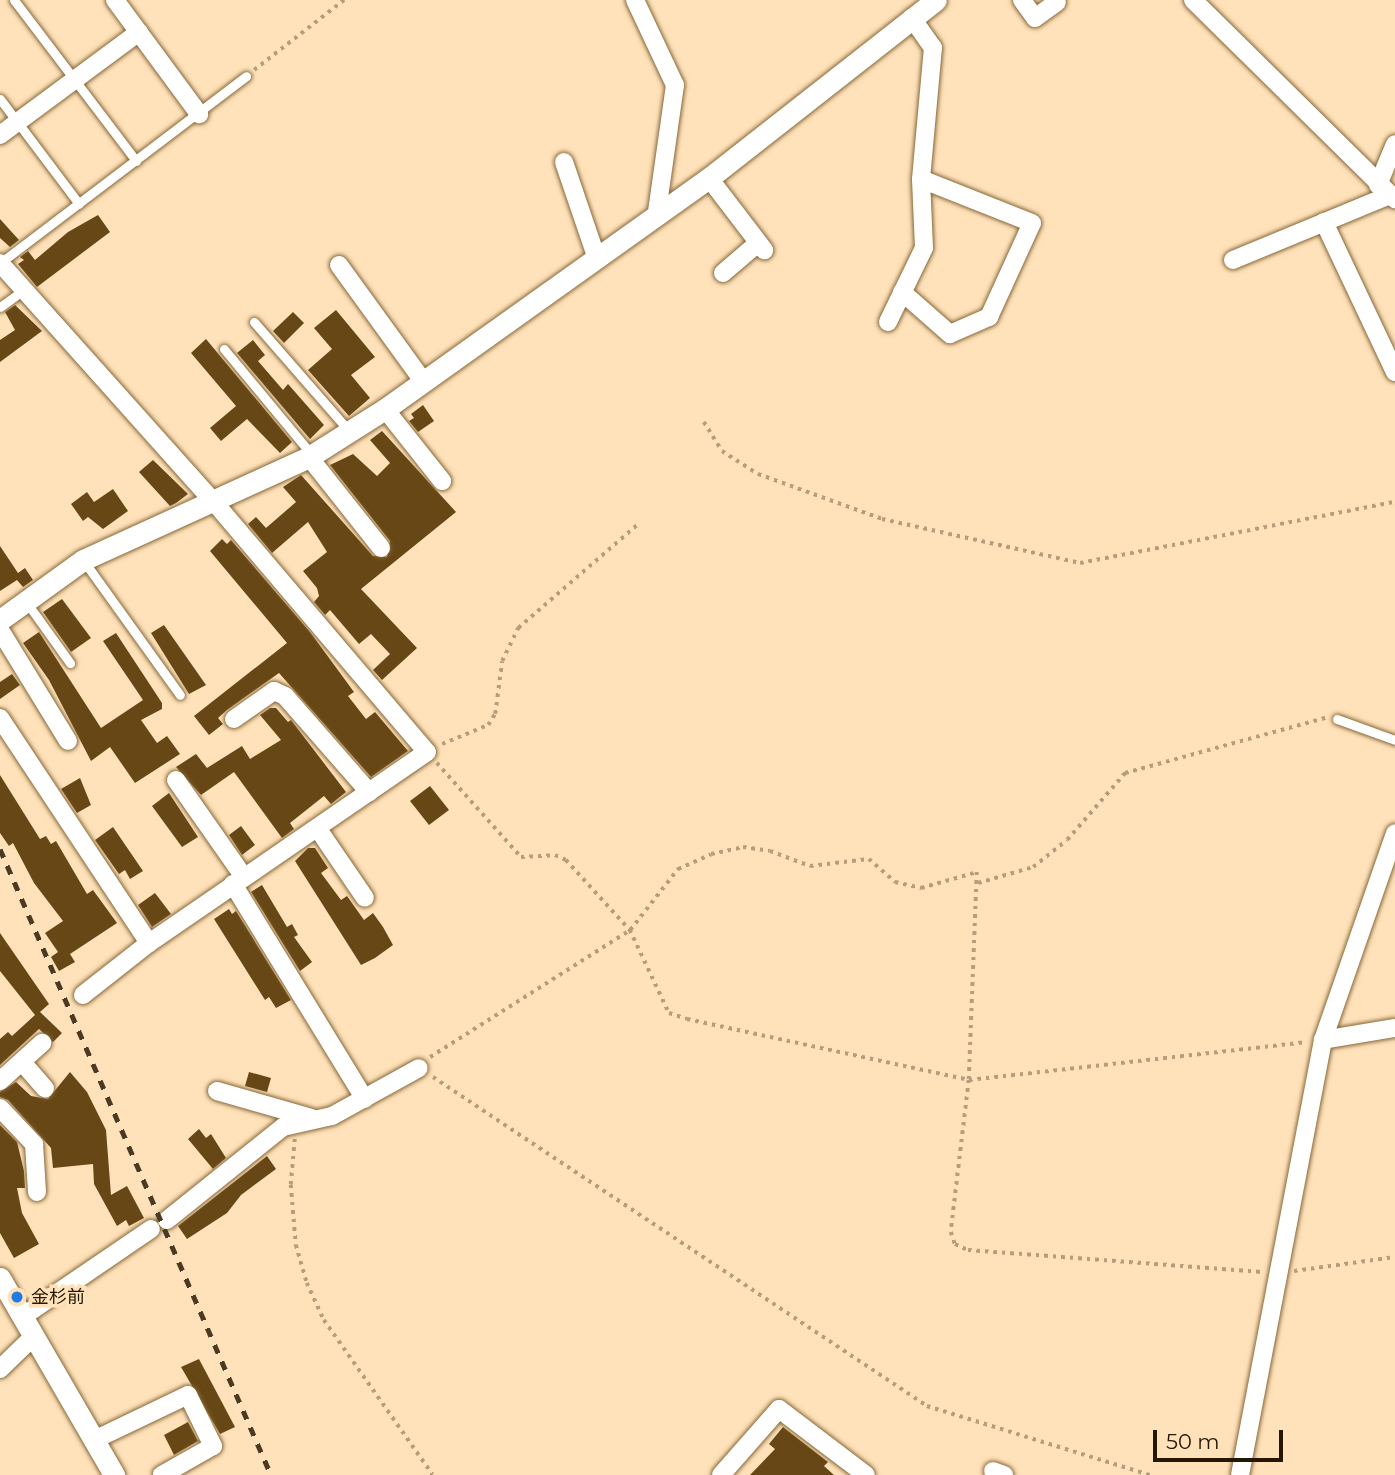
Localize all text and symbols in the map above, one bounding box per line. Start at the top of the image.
place label: 金杉前 [31,1286,85,1308]
marker: 金杉前 [9,1289,25,1305]
scale bar [1157,1416,1286,1460]
text: 50 m [1166,1429,1220,1454]

